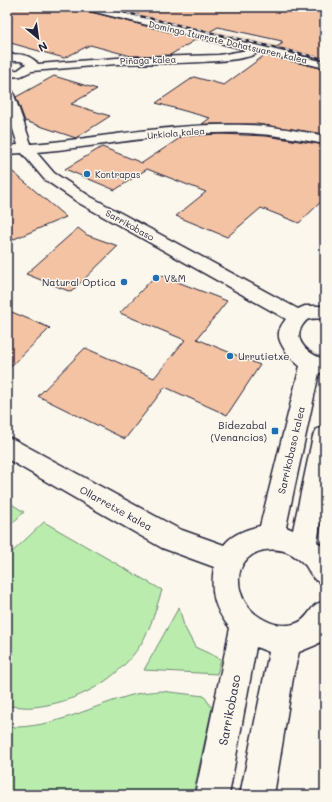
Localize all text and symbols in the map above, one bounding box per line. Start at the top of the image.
north arrow [18,18,58,58]
street label: Domingo Iturrate Dohatsuaren kalea [148,18,309,66]
text: N [36,39,50,56]
street label: Piñaga kalea [120,54,177,66]
street label: Urkiola kalea [147,125,206,141]
marker: Kontrapas [82,169,92,179]
place label: Kontrapas [95,169,140,180]
street label: Sarrikobaso [104,207,157,243]
place label: V&M [164,271,186,285]
marker: V&M [151,273,161,283]
place label: Natural Optica [42,275,116,289]
marker: Natural Optica [119,277,129,287]
place label: Urrutietxe [238,349,290,363]
marker: Urrutietxe [225,351,235,361]
street label: Sarrikobaso kalea [274,405,308,495]
place label: Bidezabal (Venancios) [211,418,267,444]
marker: Bidezabal (Venancios) [270,426,280,436]
street label: Ollarretxe kalea [77,482,155,534]
street label: Sarrikobaso [214,673,244,747]

